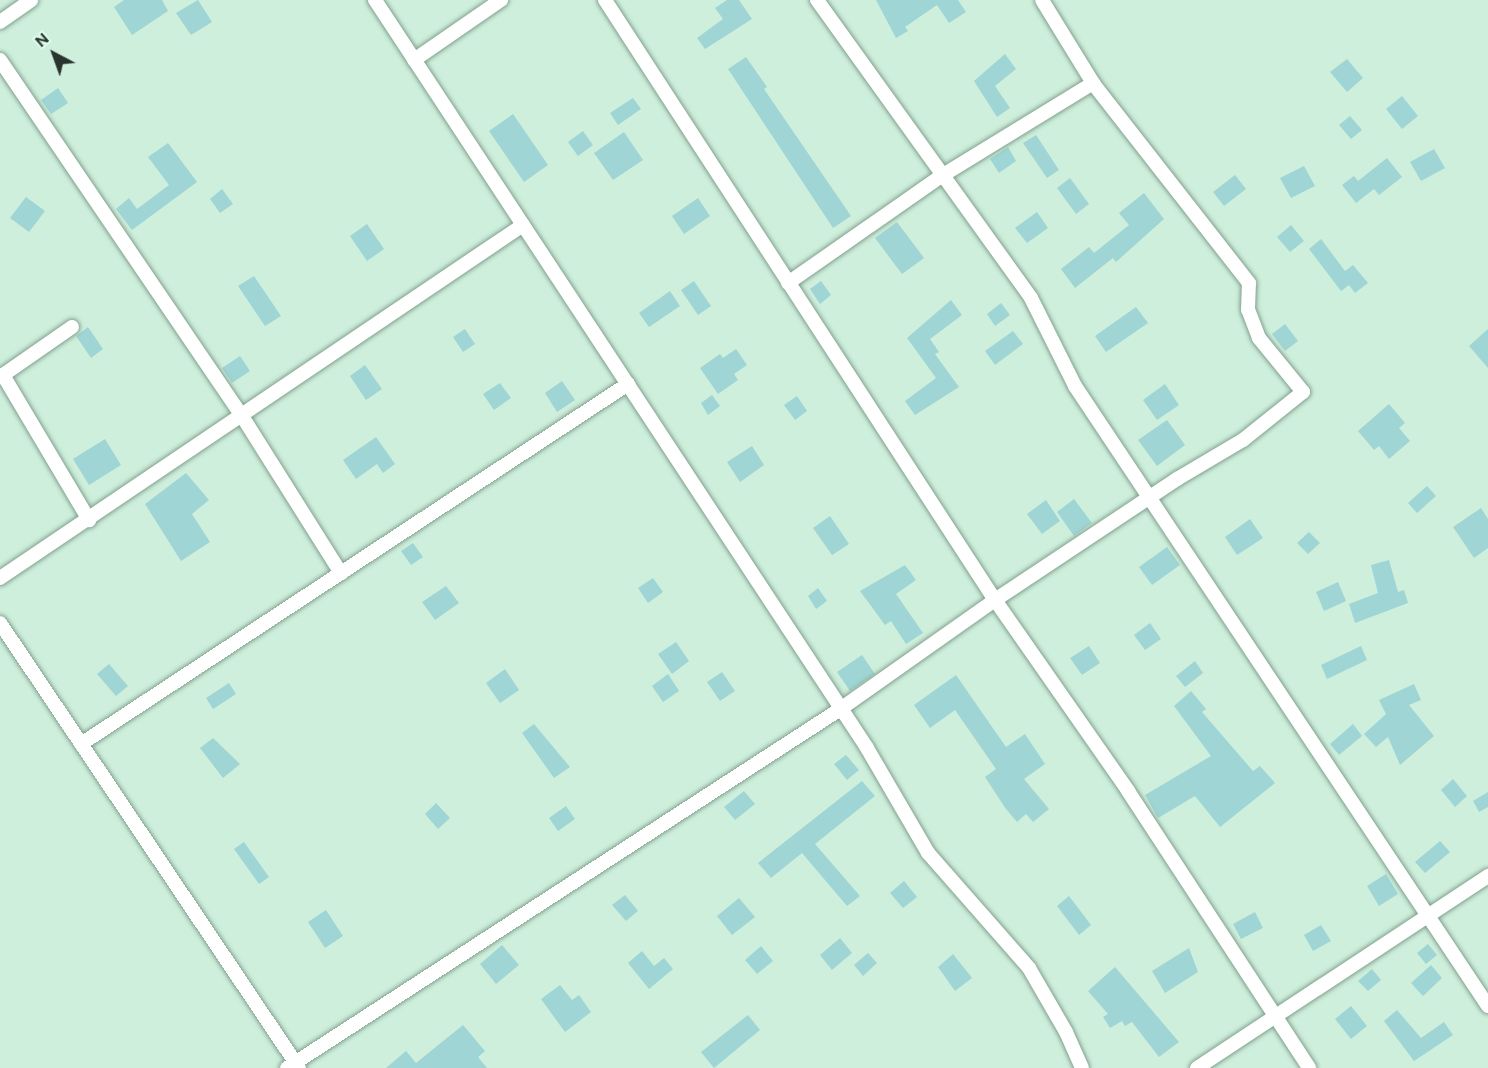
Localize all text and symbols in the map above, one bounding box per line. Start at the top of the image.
north arrow [24,24,84,84]
text: N [31,28,53,52]

